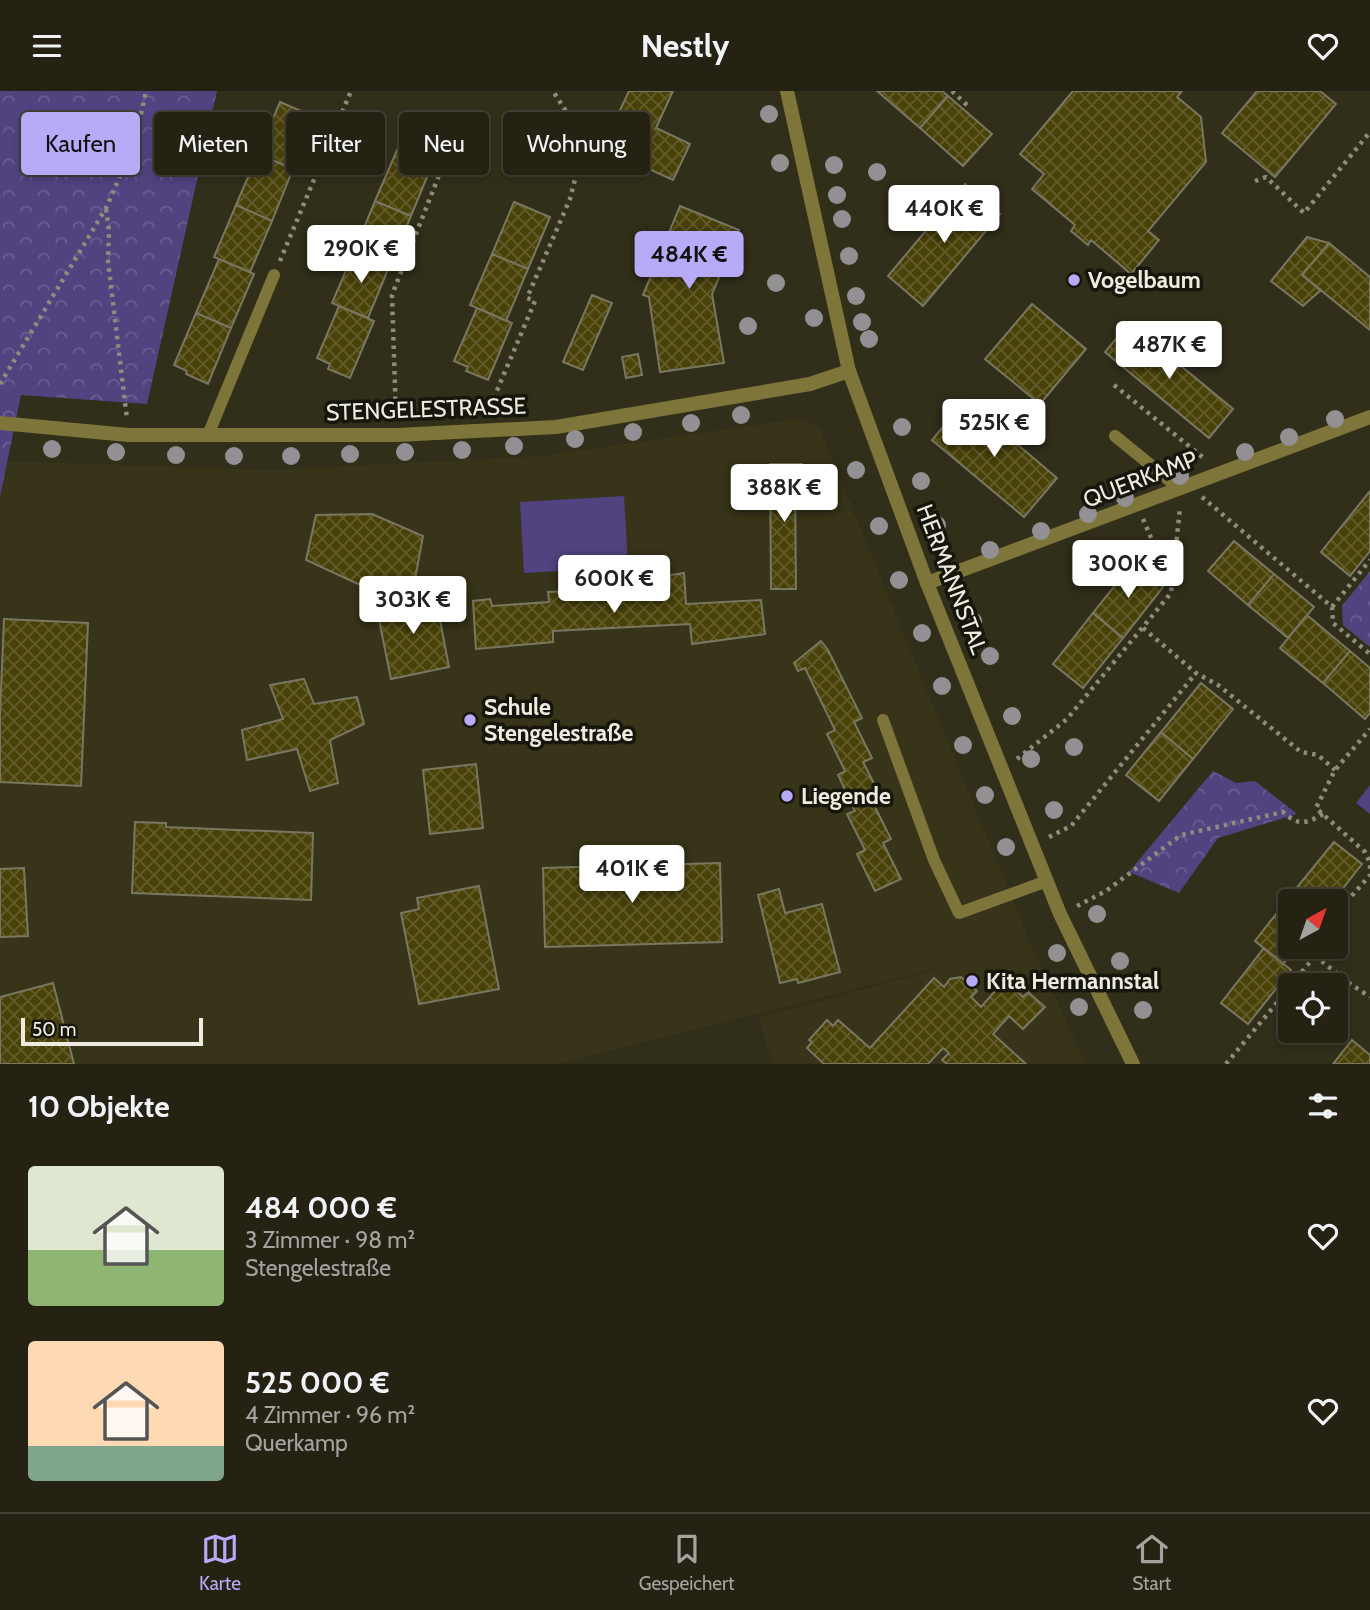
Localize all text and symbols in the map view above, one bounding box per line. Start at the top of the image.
text: Nestly [641,26,729,65]
icon: menu [28,27,66,65]
icon: heart [1304,27,1342,65]
chip: Kaufen [21,112,140,175]
chip: Mieten [154,112,272,175]
chip: Filter [286,112,385,175]
chip: Neu [399,112,489,175]
chip: Wohnung [503,112,650,175]
pin: 440K € [887,185,1001,245]
text: 440K € [904,194,984,222]
pin: 290K € [304,225,418,285]
pin: 484K € [632,231,746,291]
text: 290K € [323,234,399,262]
text: 484K € [651,240,727,268]
place label: Vogelbaum [1088,266,1201,294]
marker: Vogelbaum [1066,272,1082,288]
pin: 487K € [1112,321,1226,381]
text: 487K € [1132,330,1206,358]
street label: STENGELESTRASSE [325,392,527,426]
pin: 525K € [937,399,1051,459]
text: 525K € [958,408,1030,436]
street label: QUERKAMP [1079,444,1201,514]
pin: 388K € [727,465,841,524]
text: 388K € [747,473,821,501]
street label: HERMANNSTAL [911,500,994,658]
pin: 300K € [1071,540,1185,600]
text: 300K € [1088,549,1168,577]
pin: 600K € [557,555,671,615]
text: 600K € [574,564,654,592]
pin: 303K € [356,577,470,636]
text: 303K € [375,585,451,613]
place label: Schule Stengelestraße [484,693,633,747]
marker: Schule Stengelestraße [462,712,478,728]
place label: Liegende [801,782,891,810]
marker: Liegende [779,788,795,804]
pin: 401K € [575,845,689,905]
text: 401K € [595,854,669,882]
north arrow [1278,889,1348,959]
map controls [1278,889,1348,1043]
place label: Kita Hermannstal [986,967,1159,995]
marker: Kita Hermannstal [964,973,980,989]
button: locate [1278,973,1348,1043]
scale bar [21,1015,203,1047]
text: 50 m [32,1018,76,1041]
icon: filters [1304,1087,1342,1125]
text: 10 Objekte [28,1088,170,1125]
text: 484 000 € [245,1189,397,1226]
icon: home [84,1194,168,1278]
icon: heart [1304,1217,1342,1255]
text: 3 Zimmer · 98 m² [245,1226,415,1254]
text: Stengelestraße [245,1254,391,1282]
text: 525 000 € [245,1364,389,1401]
icon: home [84,1369,168,1453]
icon: heart [1304,1392,1342,1430]
text: 4 Zimmer · 96 m² [245,1401,415,1429]
text: Querkamp [245,1429,348,1457]
tab: Karte [199,1530,241,1595]
tab: Gespeichert [639,1530,734,1595]
tab: Start [1132,1530,1171,1595]

